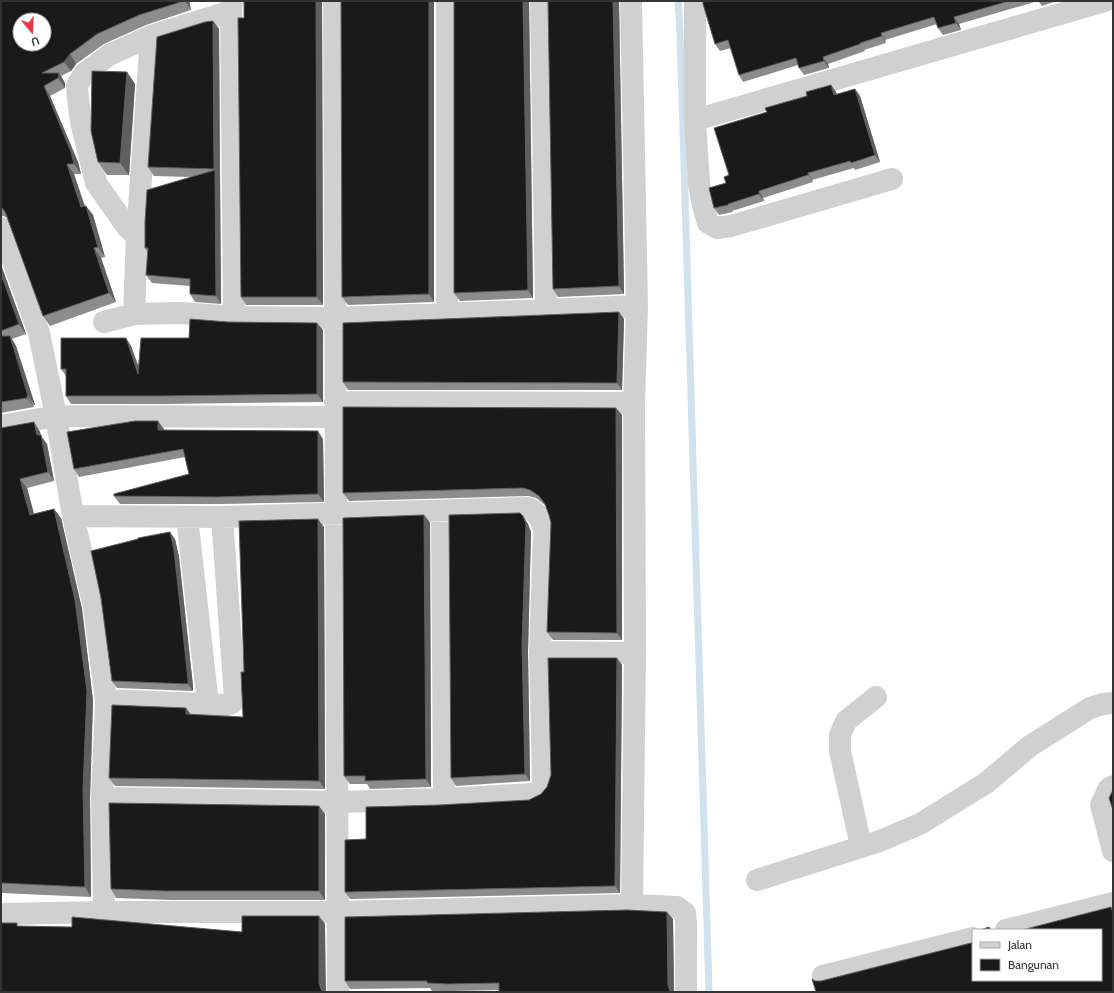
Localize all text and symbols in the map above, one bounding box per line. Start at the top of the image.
north arrow [12,12,52,52]
text: U [29,34,41,49]
legend [972,929,1102,981]
text: Jalan [1007,937,1032,952]
text: Bangunan [1008,957,1059,972]

